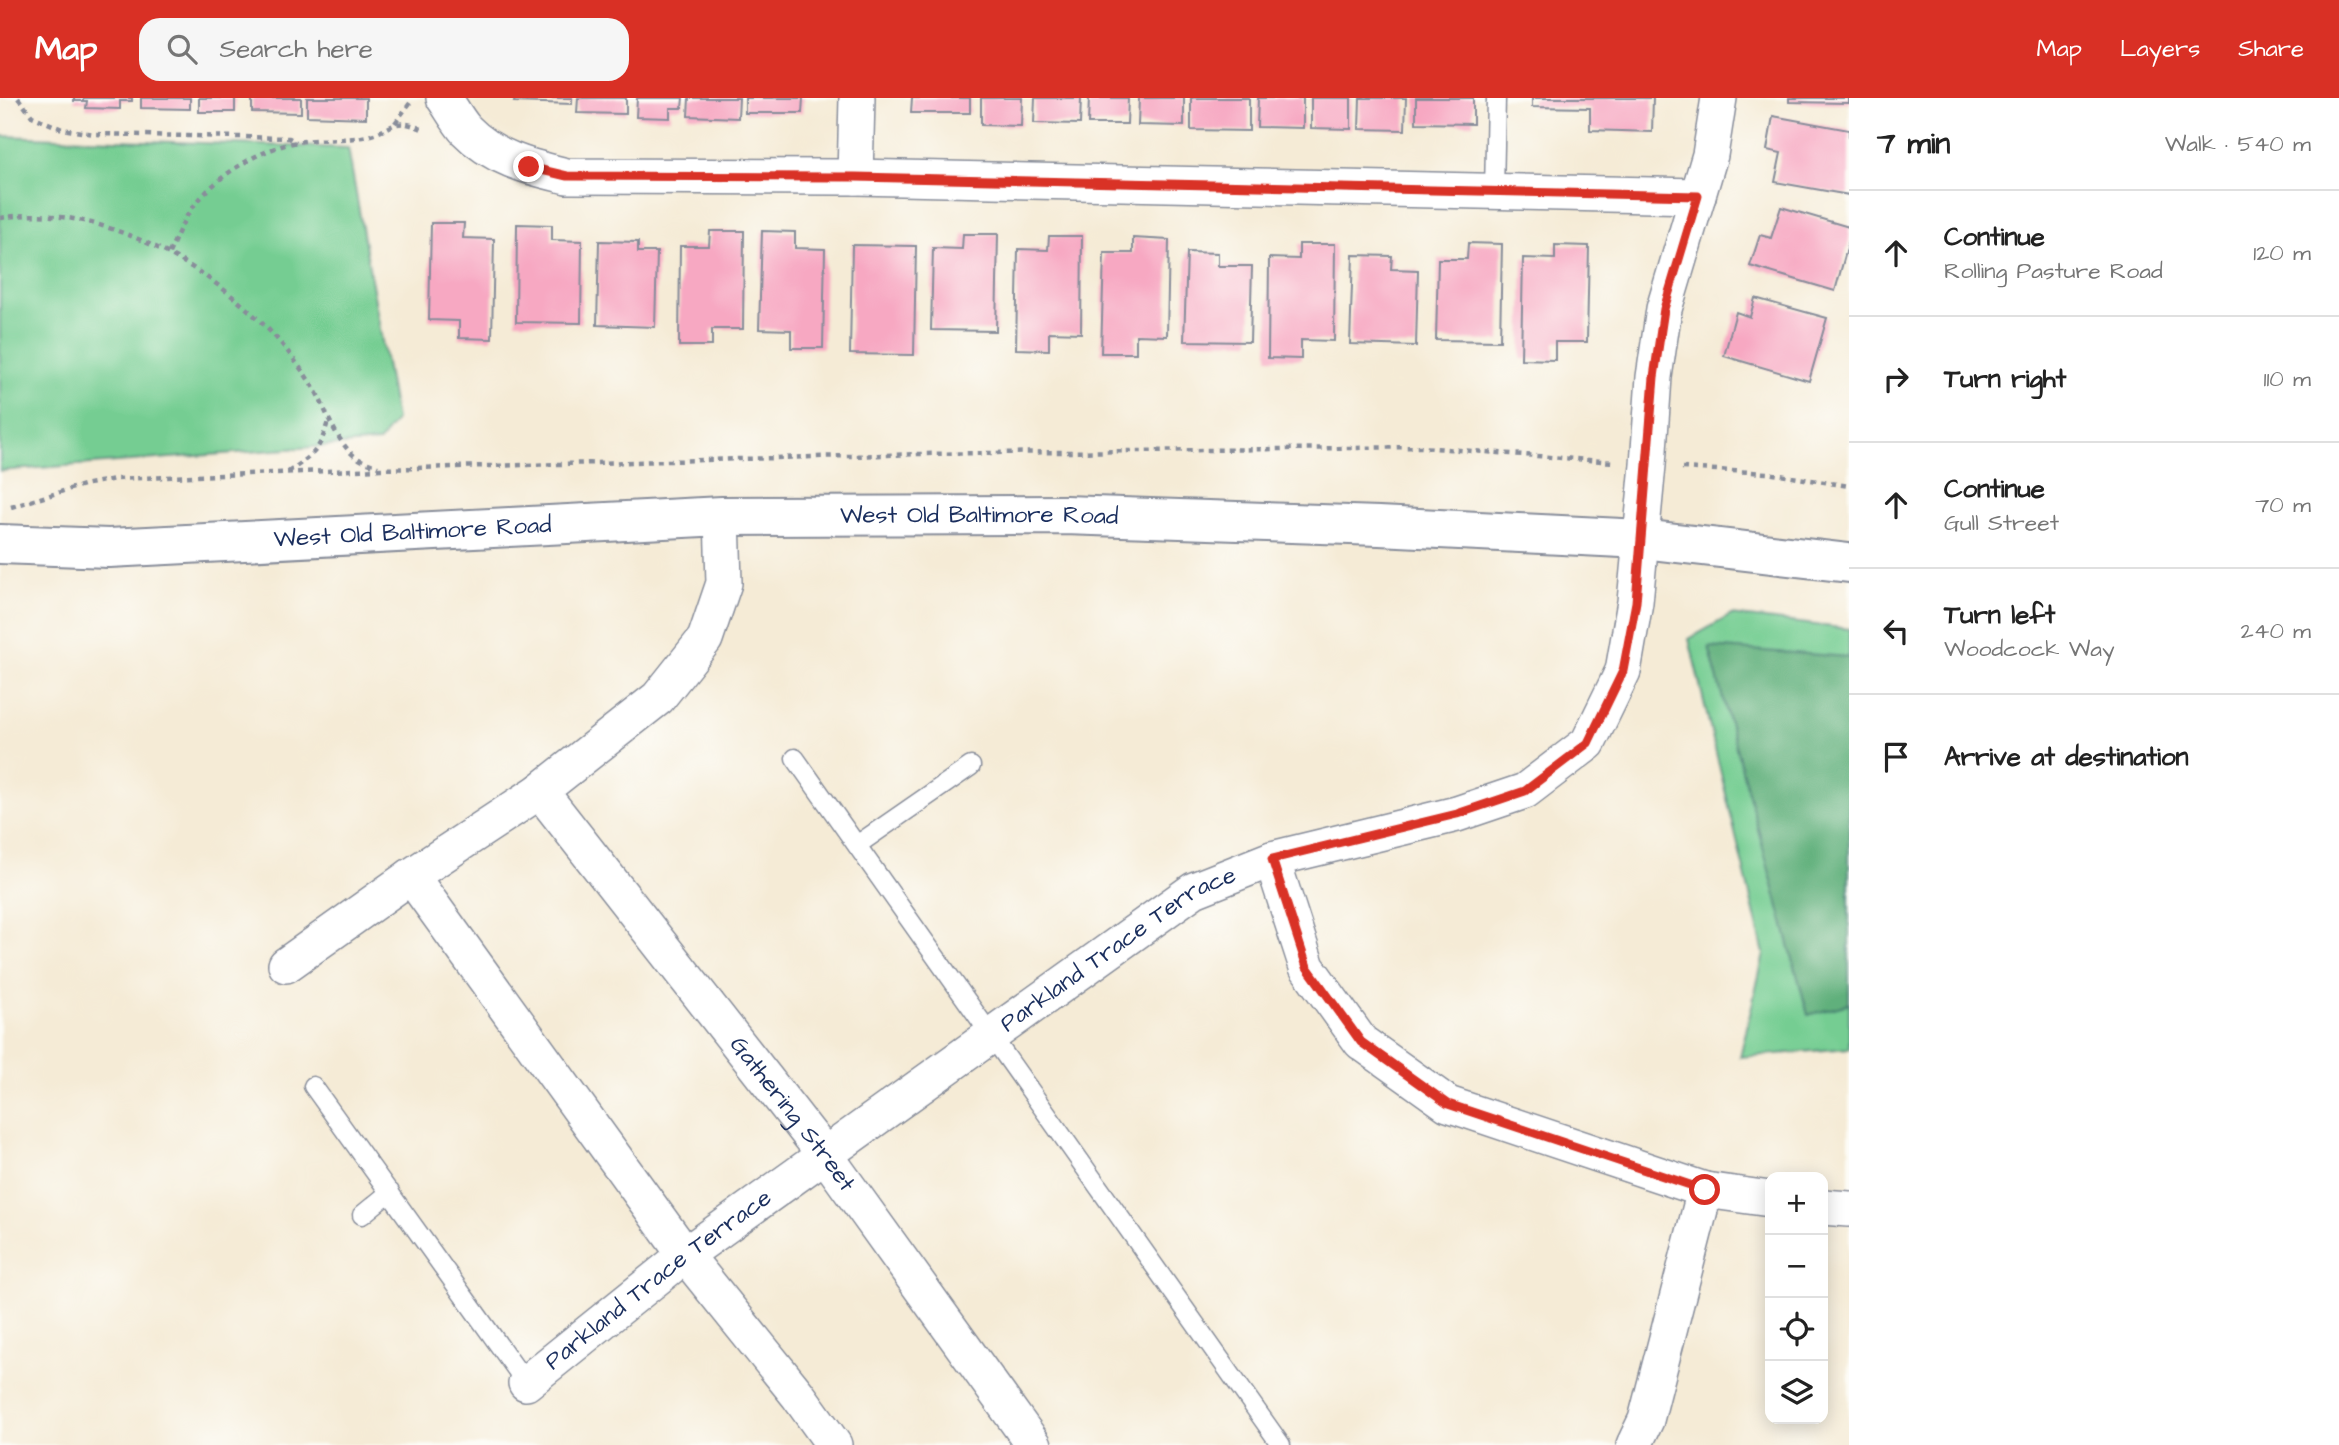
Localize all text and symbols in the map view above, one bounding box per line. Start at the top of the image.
search box [139,18,629,81]
text: Map [35,26,97,72]
icon: search [163,30,201,68]
text: Search here [219,31,373,67]
text: Map [2037,32,2082,66]
text: Layers [2120,32,2200,66]
text: Share [2238,32,2304,66]
text: 7 min [1877,123,1950,165]
text: Walk · 540 m [2165,128,2311,160]
route end [513,151,544,182]
text: Continue [1944,219,2045,255]
icon: ahead [1877,234,1915,272]
text: 120 m [2253,237,2311,269]
text: Rolling Pasture Road [1944,255,2163,287]
icon: right [1877,360,1915,398]
text: Turn right [1944,361,2066,397]
text: 110 m [2263,363,2311,395]
text: Continue [1944,471,2045,507]
icon: ahead [1877,486,1915,524]
text: 70 m [2255,489,2311,521]
street label: West Old Baltimore Road [840,498,1119,534]
text: Gull Street [1944,507,2059,539]
street label: West Old Baltimore Road [273,508,552,556]
text: Turn left [1944,597,2055,633]
icon: left [1877,612,1915,650]
text: 240 m [2241,615,2311,647]
text: Woodcock Way [1944,633,2115,665]
icon: arrive [1877,738,1915,776]
text: Arrive at destination [1944,739,2189,775]
street label: Parkland Trace Terrace [993,858,1241,1041]
street label: Gathering Street [721,1029,864,1199]
map controls [1765,1172,1828,1424]
button: + [1765,1172,1828,1235]
route start [1689,1174,1720,1205]
street label: Parkland Trace Terrace [538,1181,779,1378]
button: − [1765,1235,1828,1298]
button: locate [1765,1298,1828,1361]
button: layers [1765,1361,1828,1424]

